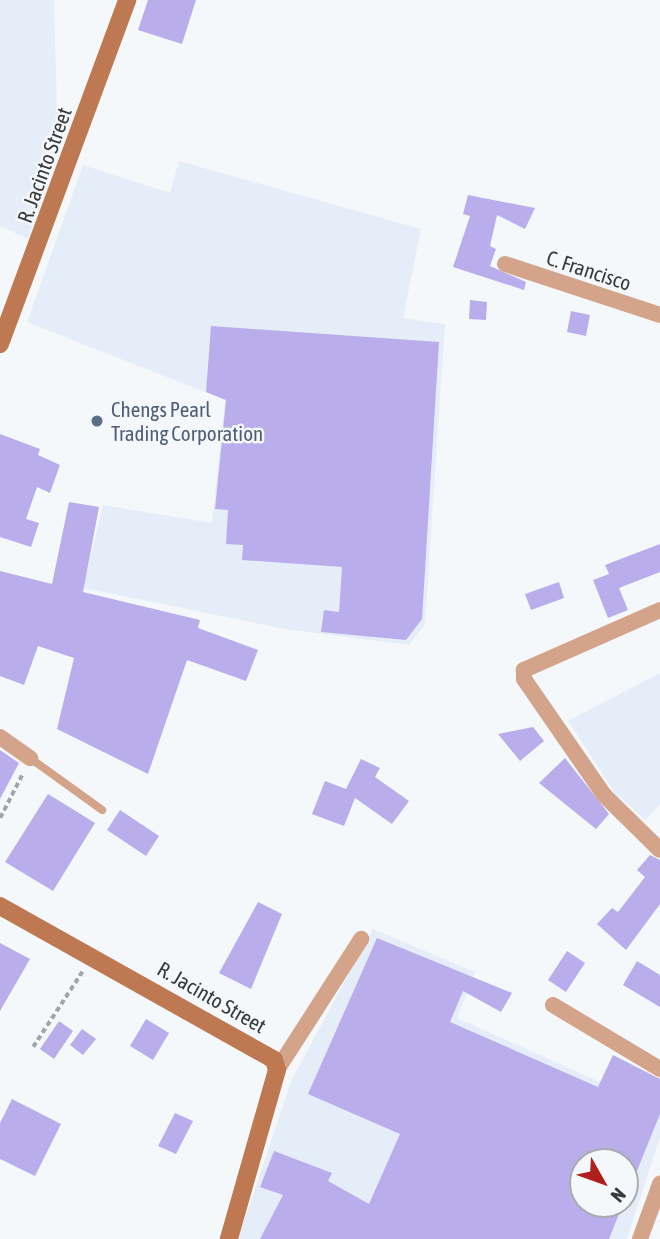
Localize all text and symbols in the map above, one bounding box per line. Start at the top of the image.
street label: R. Jacinto Street [11,104,77,226]
street label: C. Francisco [544,244,634,296]
place label: Chengs Pearl Trading Corporation [111,396,263,446]
marker: Chengs Pearl Trading Corporation [89,413,105,429]
street label: R. Jacinto Street [153,956,271,1038]
north arrow [569,1148,639,1218]
text: N [607,1184,631,1207]

